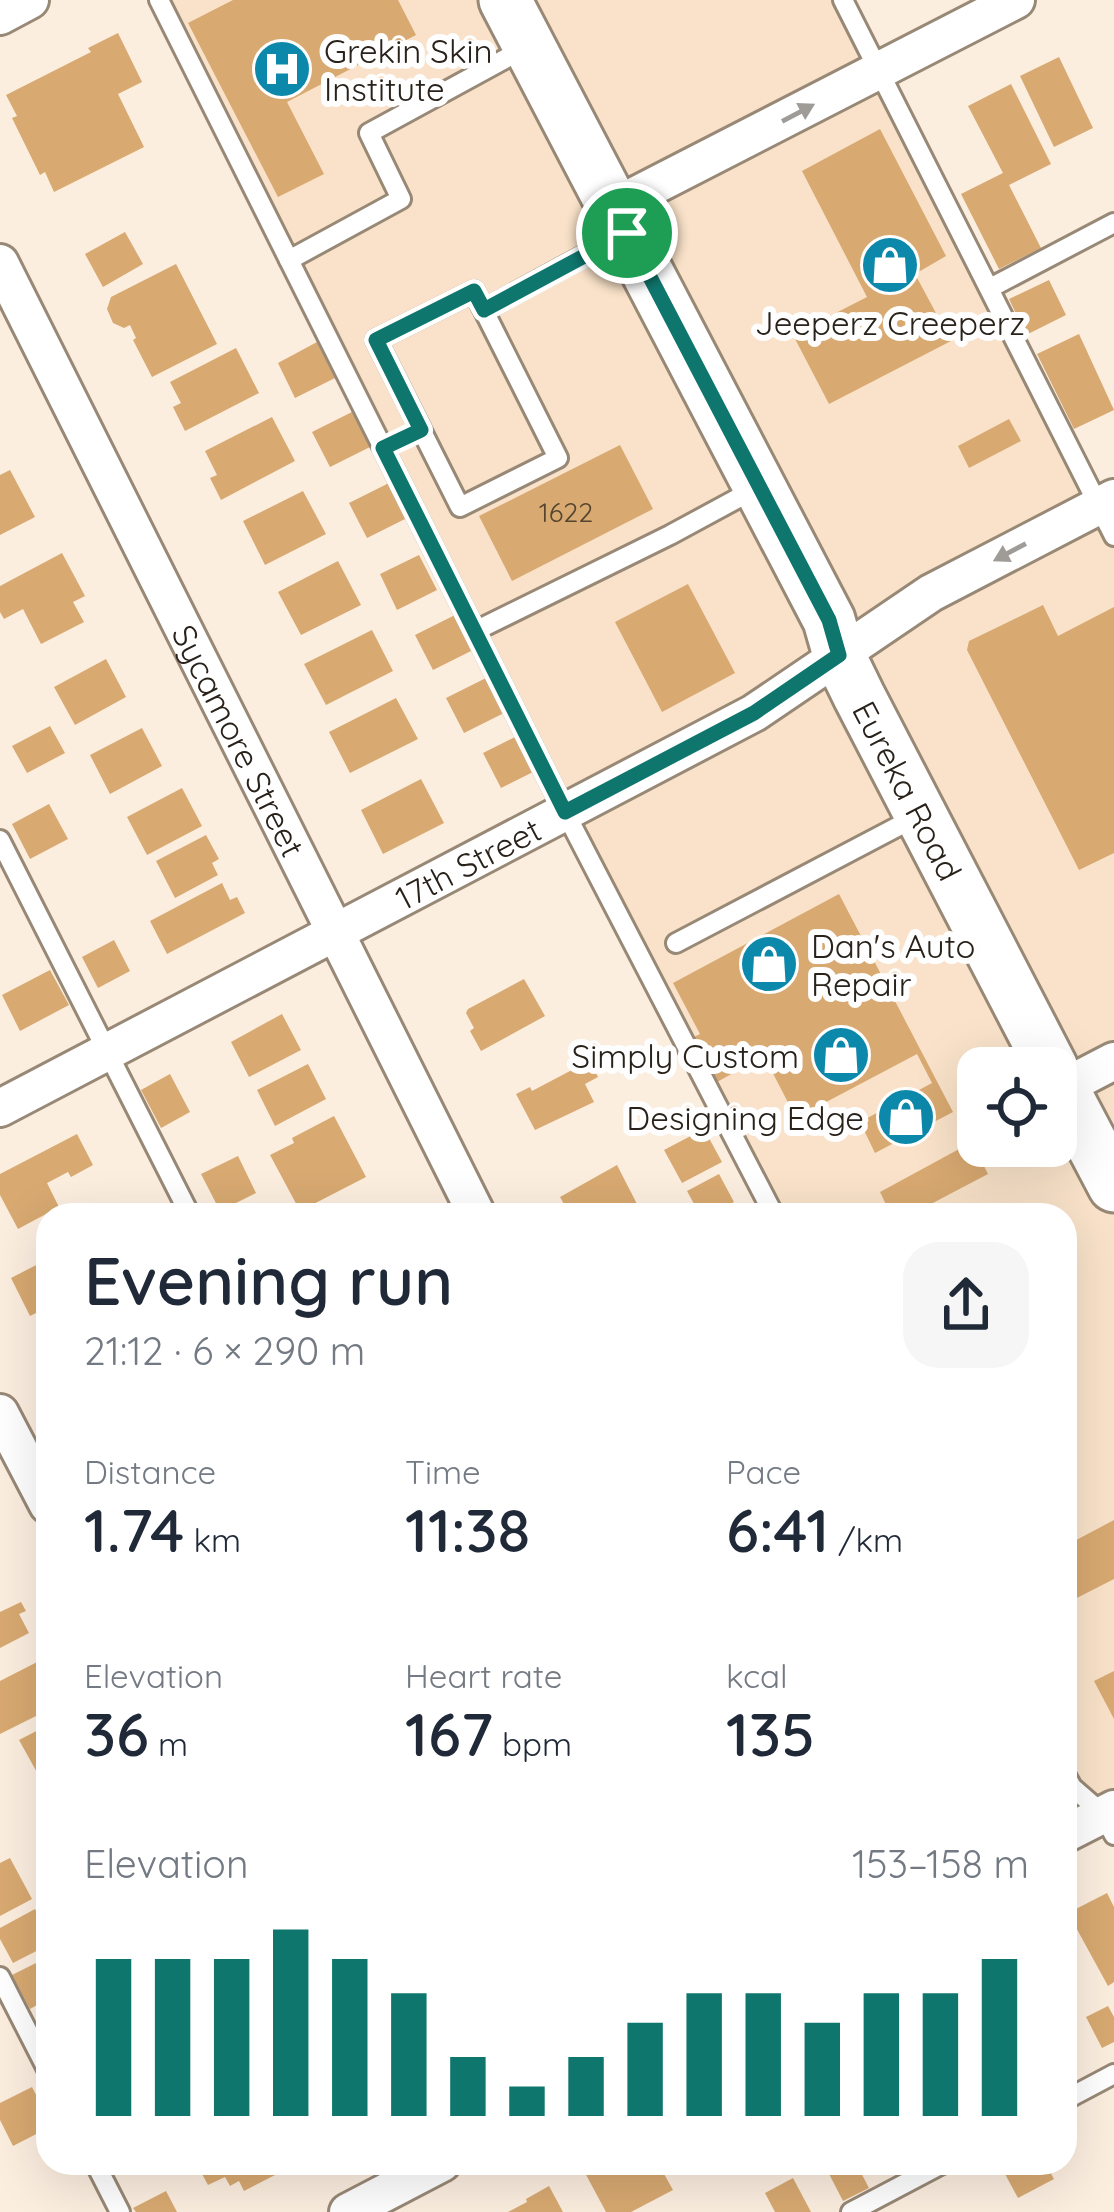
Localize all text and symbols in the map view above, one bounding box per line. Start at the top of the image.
place label: Grekin Skin Institute [324,30,493,109]
hospital icon: Grekin Skin Institute [251,38,313,100]
one-way arrow [780,103,815,124]
pin [576,182,678,284]
icon: arrive [594,200,660,266]
shop icon: Jeeperz Creeperz [859,234,921,296]
place label: Jeeperz Creeperz [755,302,1025,343]
house number: 1622 [539,495,593,529]
one-way arrow [993,541,1028,562]
street label: Sycamore Street [164,618,314,863]
street label: Eureka Road [845,694,971,887]
street label: 17th Street [388,808,547,918]
place label: Dan's Auto Repair [811,925,975,1004]
shop icon: Dan's Auto Repair [738,933,800,995]
shop icon: Simply Custom [810,1024,872,1086]
place label: Simply Custom [572,1035,799,1076]
map controls [957,1047,1077,1167]
button: locate [957,1047,1077,1167]
shop icon: Designing Edge [875,1086,937,1148]
place label: Designing Edge [626,1097,864,1138]
text: Evening run [84,1239,453,1322]
button: share [903,1242,1029,1368]
text: 21:12 · 6 × 290 m [84,1326,365,1375]
text: Distance [84,1451,216,1492]
text: Time [405,1451,481,1492]
text: Pace [726,1451,801,1492]
text: 1.74 [84,1492,184,1567]
text: 11:38 [405,1492,530,1567]
text: 6:41 [726,1492,829,1567]
text: km [184,1519,241,1560]
text: /km [829,1519,903,1560]
text: Elevation [84,1655,223,1696]
text: Heart rate [405,1655,562,1696]
text: kcal [726,1655,788,1696]
text: 36 [84,1696,149,1771]
text: 167 [405,1696,493,1771]
text: 135 [726,1696,815,1771]
text: m [149,1723,188,1764]
text: bpm [493,1723,572,1764]
text: Elevation [84,1839,248,1888]
text: 153–158 m [852,1839,1029,1888]

